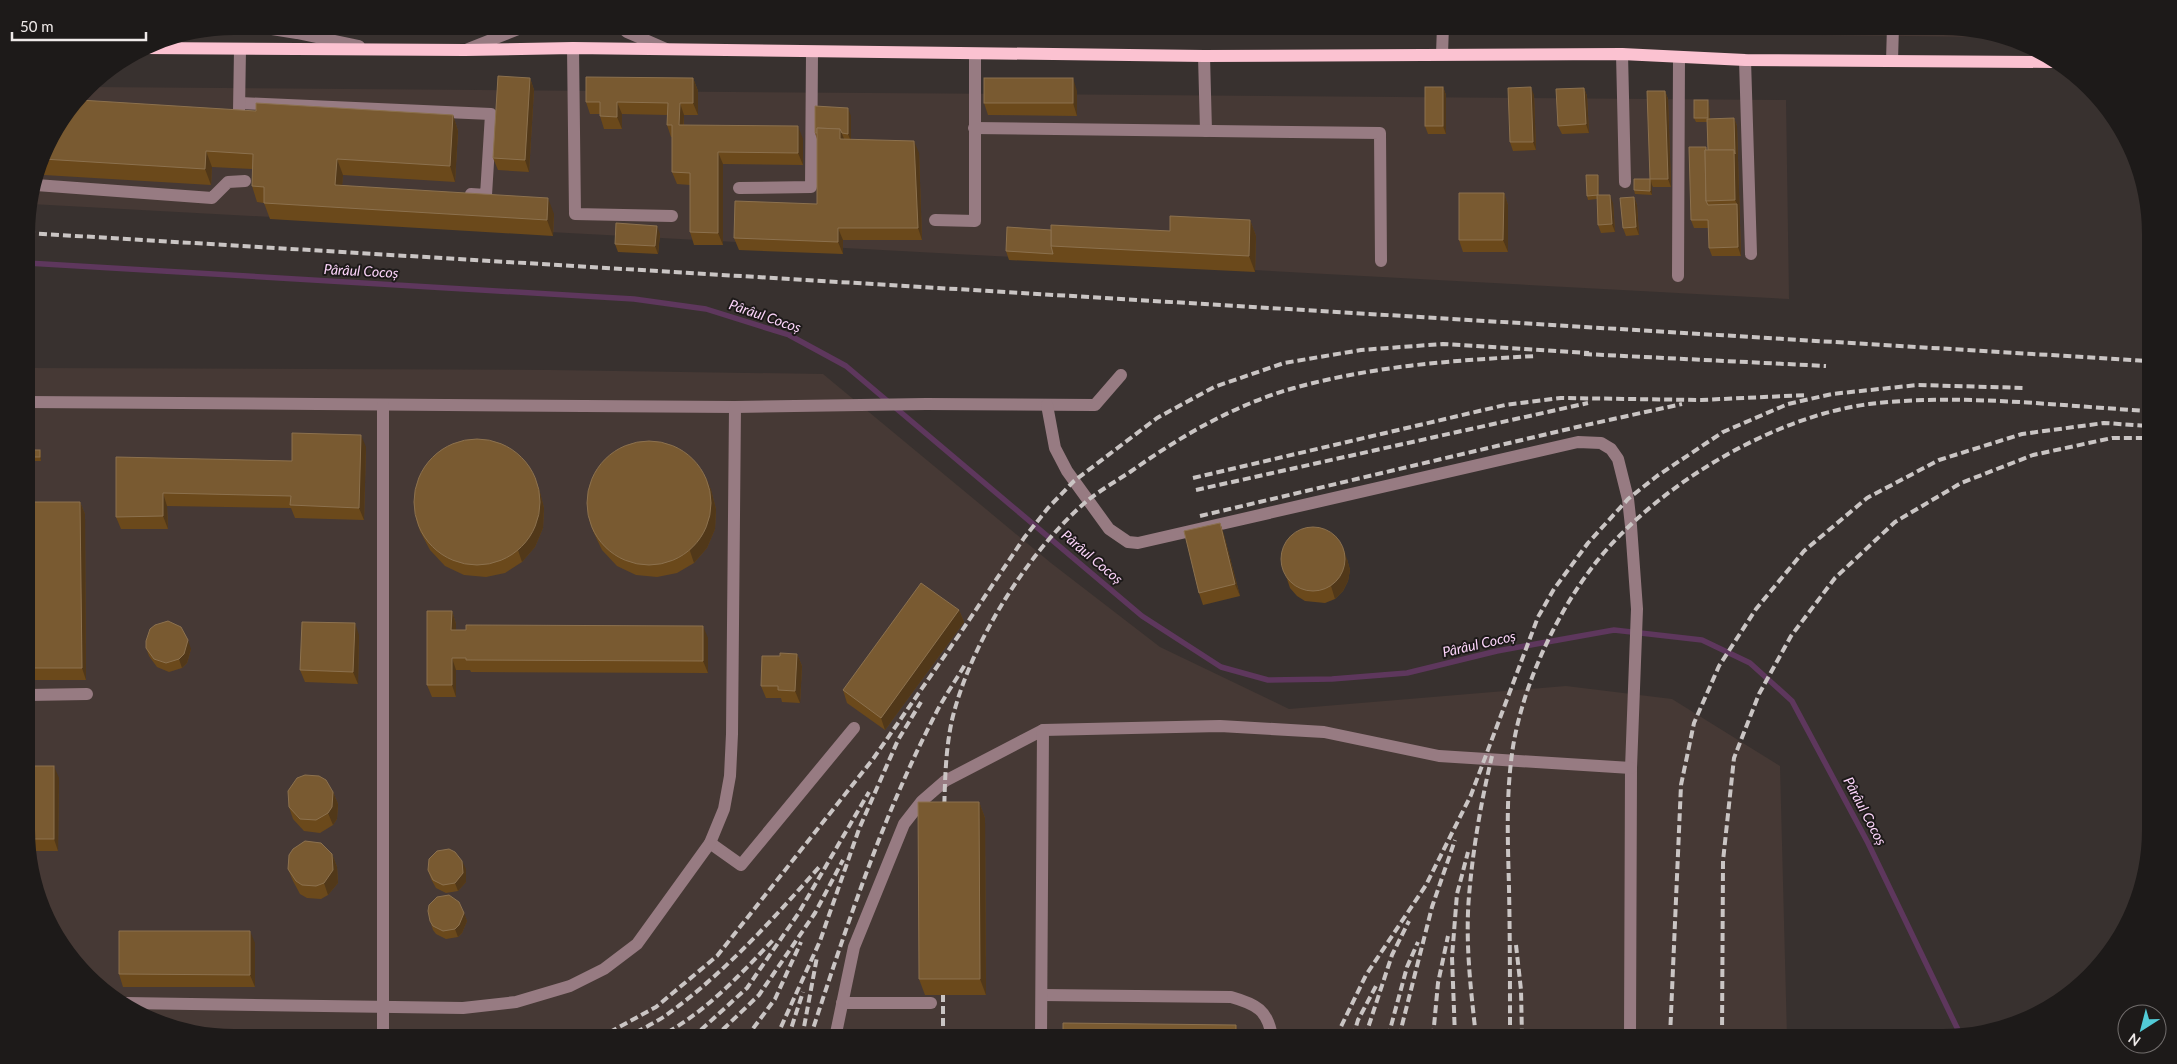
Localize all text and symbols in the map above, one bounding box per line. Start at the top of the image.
scale bar [12,10,146,42]
text: 50 m [20,17,54,35]
water label: Pârâul Cocoș [323,260,399,281]
water label: Pârâul Cocoș [727,295,804,336]
water label: Pârâul Cocoș [1058,526,1127,587]
water label: Pârâul Cocoș [1441,627,1518,660]
water label: Pârâul Cocoș [1840,774,1891,848]
north arrow [2117,1004,2167,1054]
text: N [2125,1030,2143,1050]

